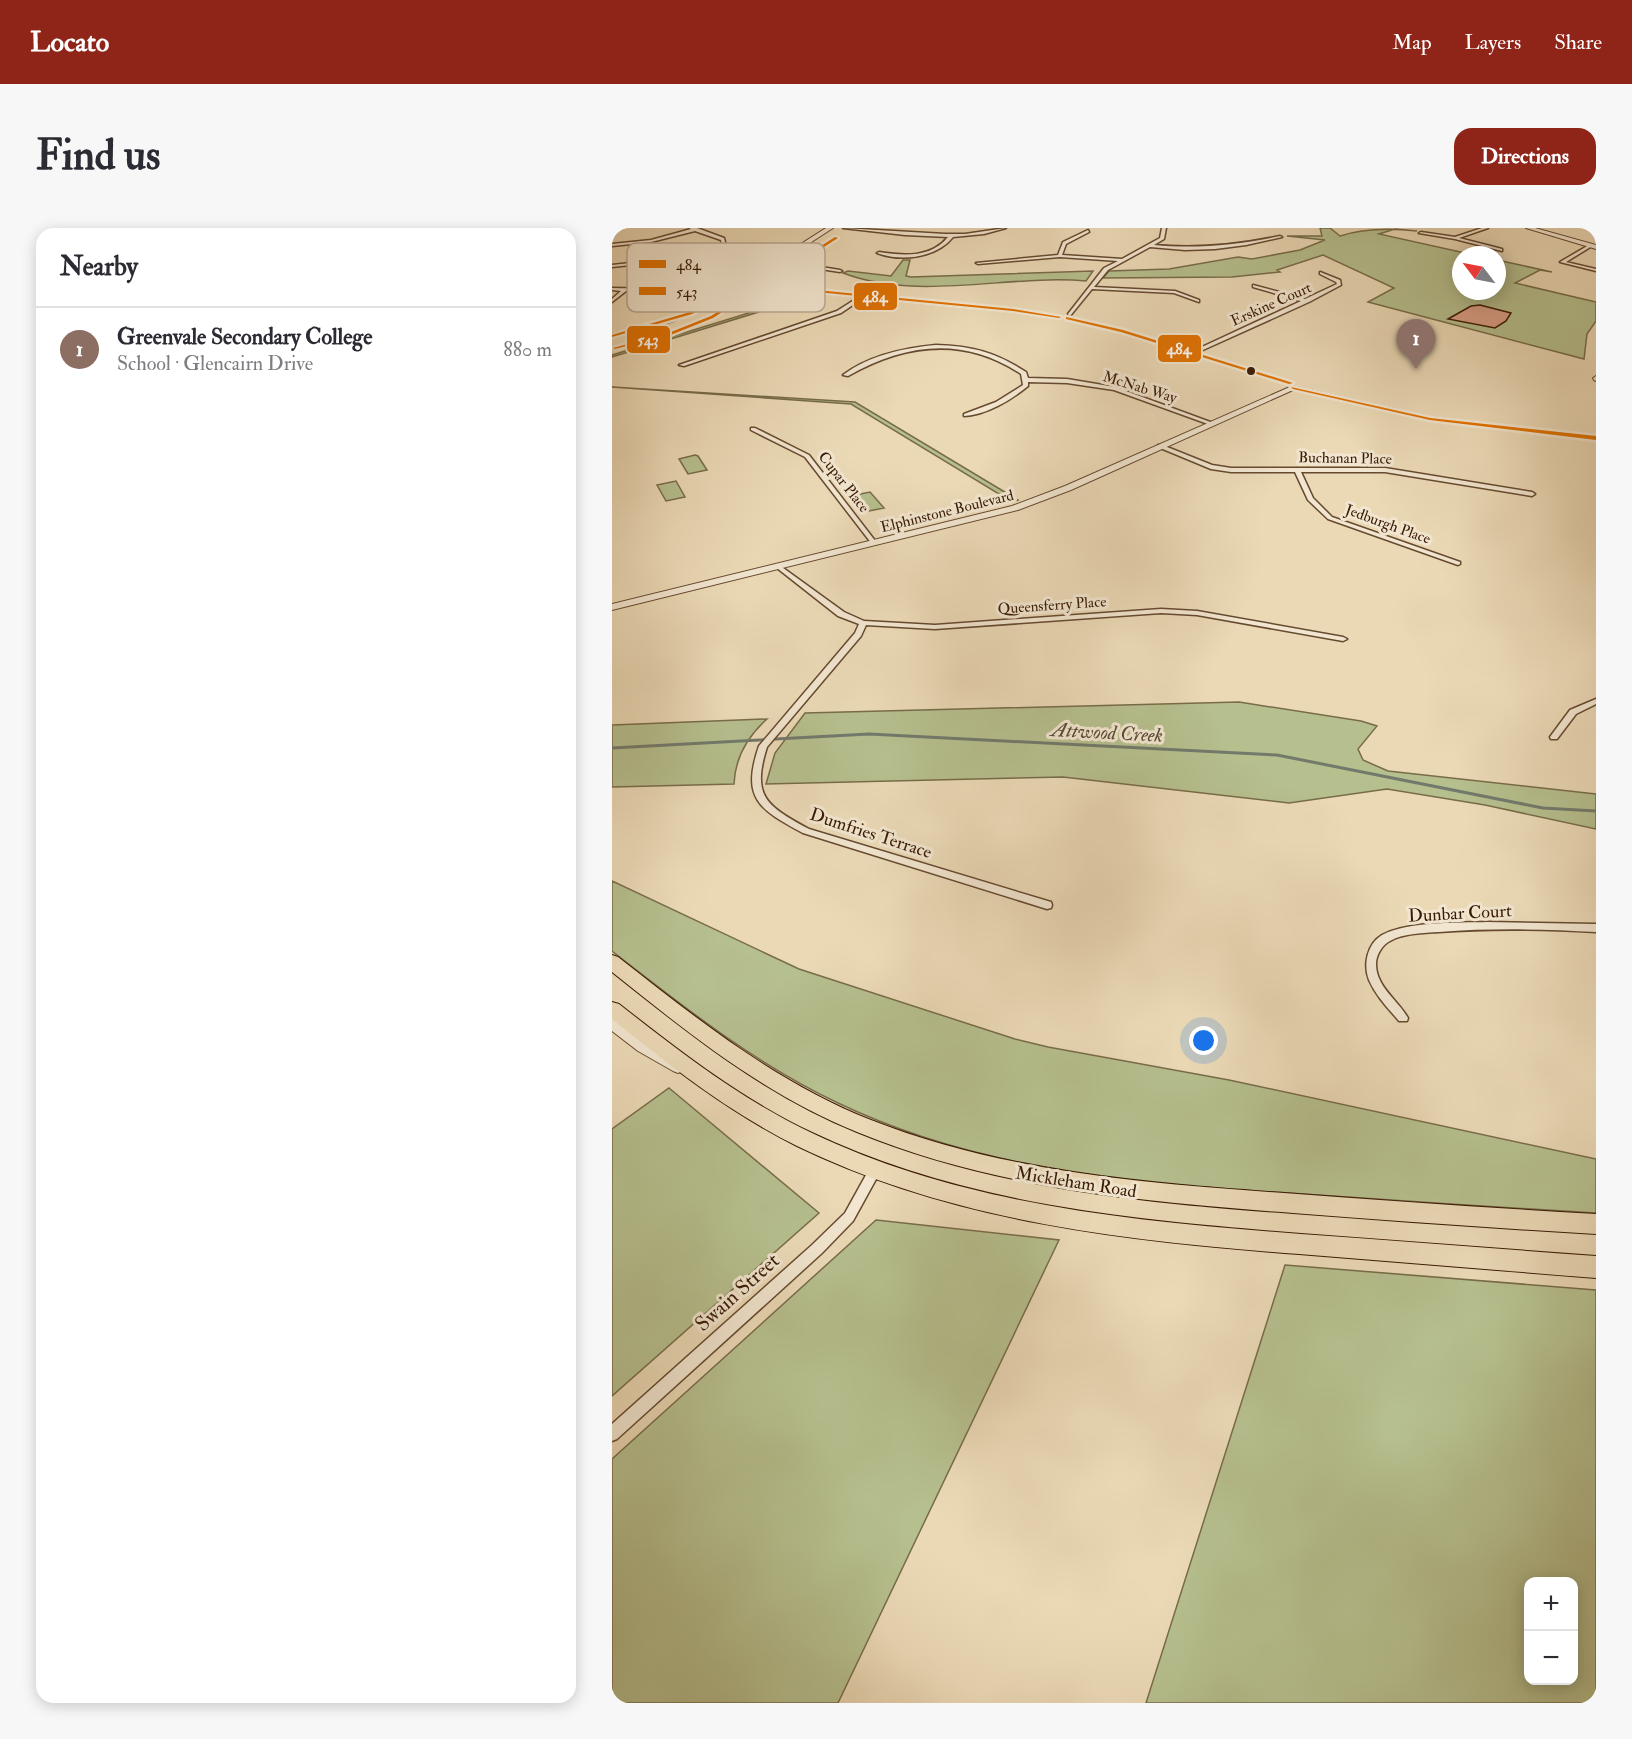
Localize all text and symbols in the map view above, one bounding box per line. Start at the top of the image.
text: Locato [30,25,109,60]
text: Map [1392,29,1432,56]
text: Layers [1465,29,1521,56]
text: Share [1554,29,1602,56]
button: Directions [1454,128,1596,185]
text: Find us [36,130,160,182]
legend [627,243,825,312]
north arrow [1452,246,1506,300]
text: Nearby [60,251,138,283]
text: 484 [676,255,702,275]
street label: Erskine Court [1228,278,1315,331]
text: 543 [676,282,697,302]
line badge: 484 [853,282,898,311]
text: 484 [862,287,889,307]
pin: 1 [1396,320,1436,369]
text: Greenvale Secondary College [117,323,372,351]
line badge: 543 [626,325,671,354]
text: 543 [637,330,659,350]
line badge: 484 [1157,334,1202,363]
text: 1 [76,337,83,362]
text: 880 m [503,337,552,362]
text: 484 [1166,339,1193,359]
text: School · Glencairn Drive [117,351,313,376]
unlabelled marker [1245,365,1257,377]
street label: McNab Way [1100,367,1180,408]
street label: Cupar Place [813,448,873,517]
street label: Buchanan Place [1298,448,1392,469]
street label: Elphinstone Boulevard [879,486,1016,538]
street label: Jedburgh Place [1341,500,1433,550]
street label: Queensferry Place [997,592,1107,619]
water label: Attwood Creek [1049,717,1163,748]
street label: Dumfries Terrace [807,803,935,864]
street label: Dunbar Court [1408,899,1513,928]
your location [1189,1026,1218,1055]
street label: Mickleham Road [1014,1162,1138,1203]
street label: Swain Street [689,1247,785,1337]
map controls [1524,1577,1578,1685]
button: + [1524,1577,1578,1631]
button: − [1524,1631,1578,1685]

